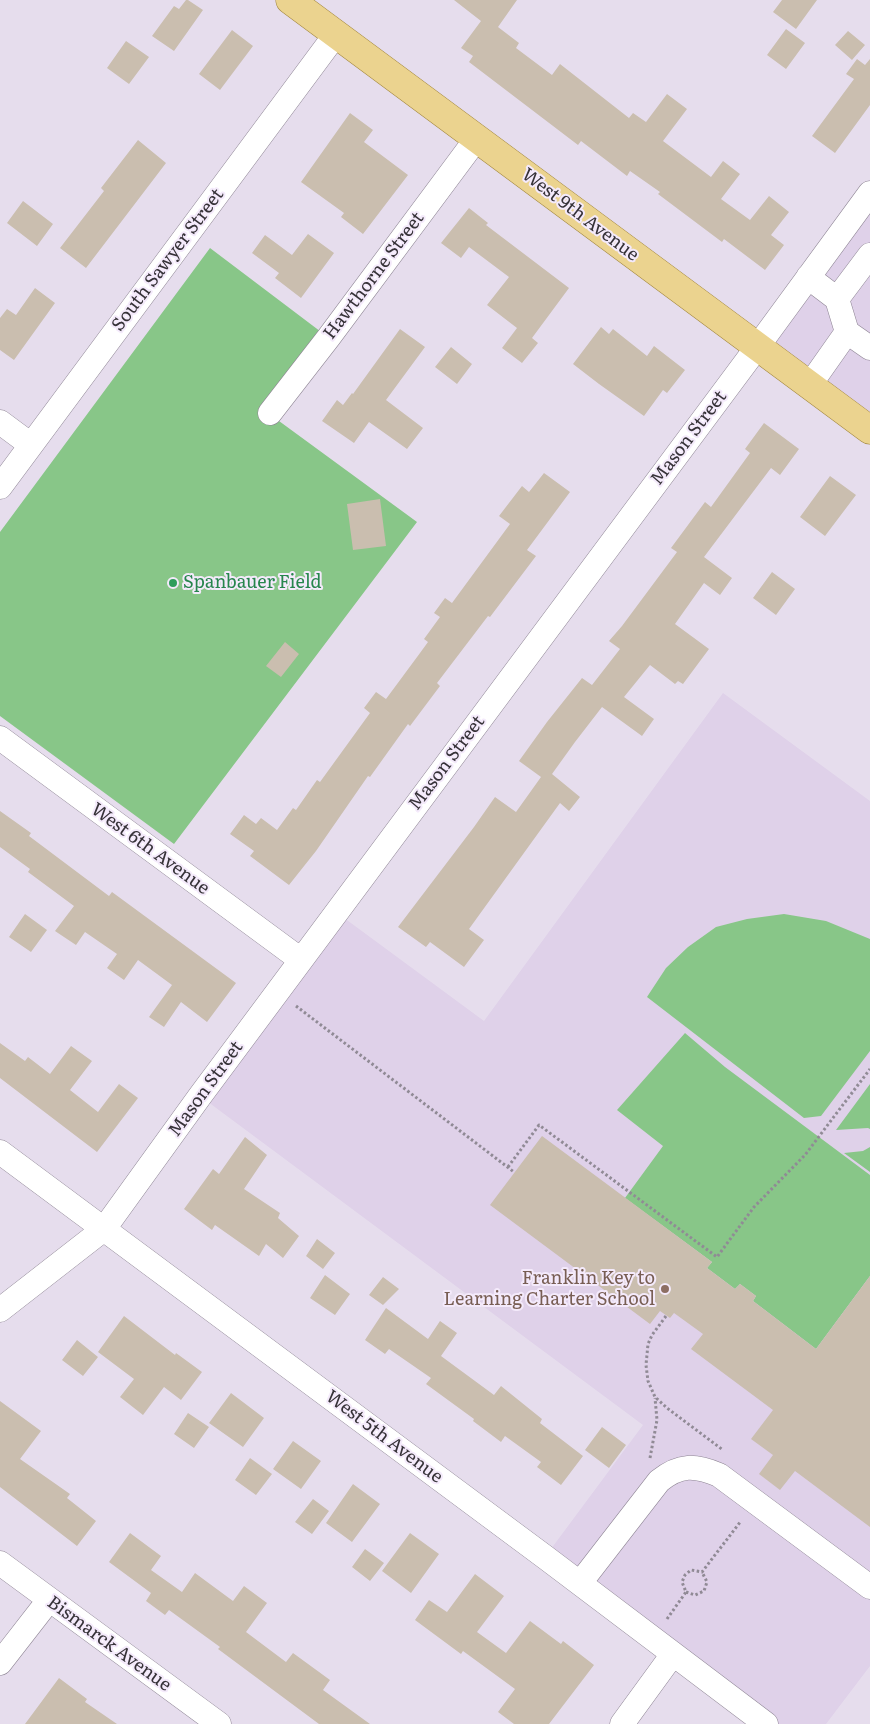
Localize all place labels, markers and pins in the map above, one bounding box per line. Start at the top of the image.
place label: Spanbauer Field [183,572,322,594]
marker: Spanbauer Field [167,577,179,589]
place label: Franklin Key to Learning Charter School [444,1268,655,1310]
marker: Franklin Key to Learning Charter School [659,1283,671,1295]

